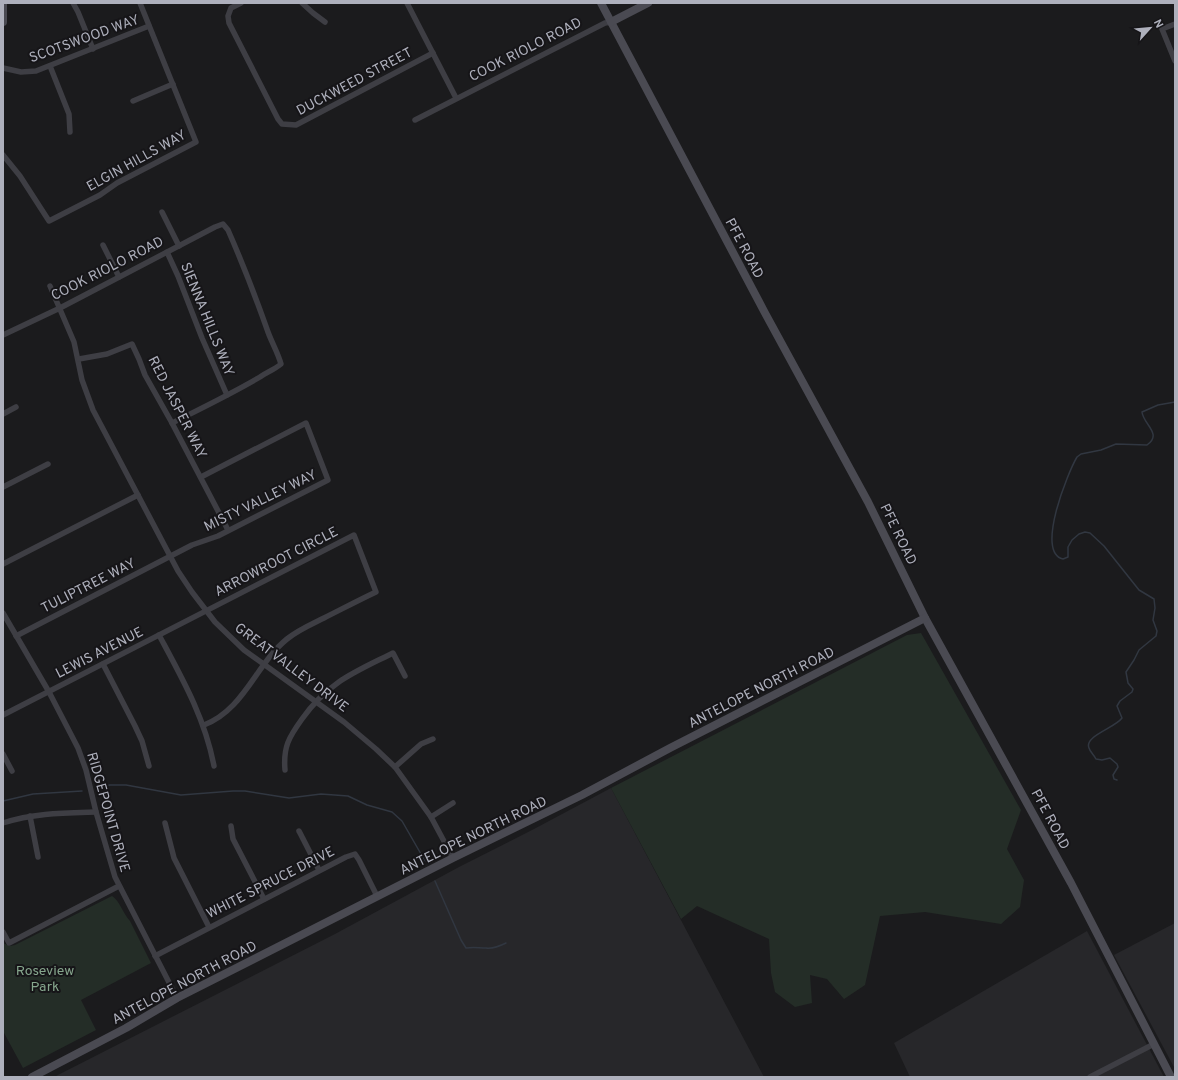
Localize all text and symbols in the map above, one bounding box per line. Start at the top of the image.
north arrow [1130,8,1170,48]
street label: SCOTSWOOD WAY [27,12,142,67]
street label: COOK RIOLO ROAD [467,15,585,86]
text: N [1150,17,1166,31]
street label: DUCKWEED STREET [294,45,415,120]
street label: ELGIN HILLS WAY [84,127,190,196]
street label: PFE ROAD [721,216,767,282]
street label: COOK RIOLO ROAD [49,234,167,305]
street label: SIENNA HILLS WAY [176,260,237,379]
street label: RED JASPER WAY [143,354,210,462]
street label: MISTY VALLEY WAY [202,467,320,536]
street label: PFE ROAD [876,501,920,568]
street label: ARROWROOT CIRCLE [212,524,341,601]
street label: TULIPTREE WAY [39,555,139,617]
street label: GREAT VALLEY DRIVE [231,620,351,717]
street label: LEWIS AVENUE [53,624,146,683]
street label: ANTELOPE NORTH ROAD [686,644,838,733]
street label: RIDGEPOINT DRIVE [82,750,133,874]
street label: PFE ROAD [1027,787,1073,853]
street label: ANTELOPE NORTH ROAD [397,793,550,879]
street label: WHITE SPRUCE DRIVE [204,844,338,923]
street label: ANTELOPE NORTH ROAD [109,938,260,1029]
park label: Roseview Park [16,963,74,996]

